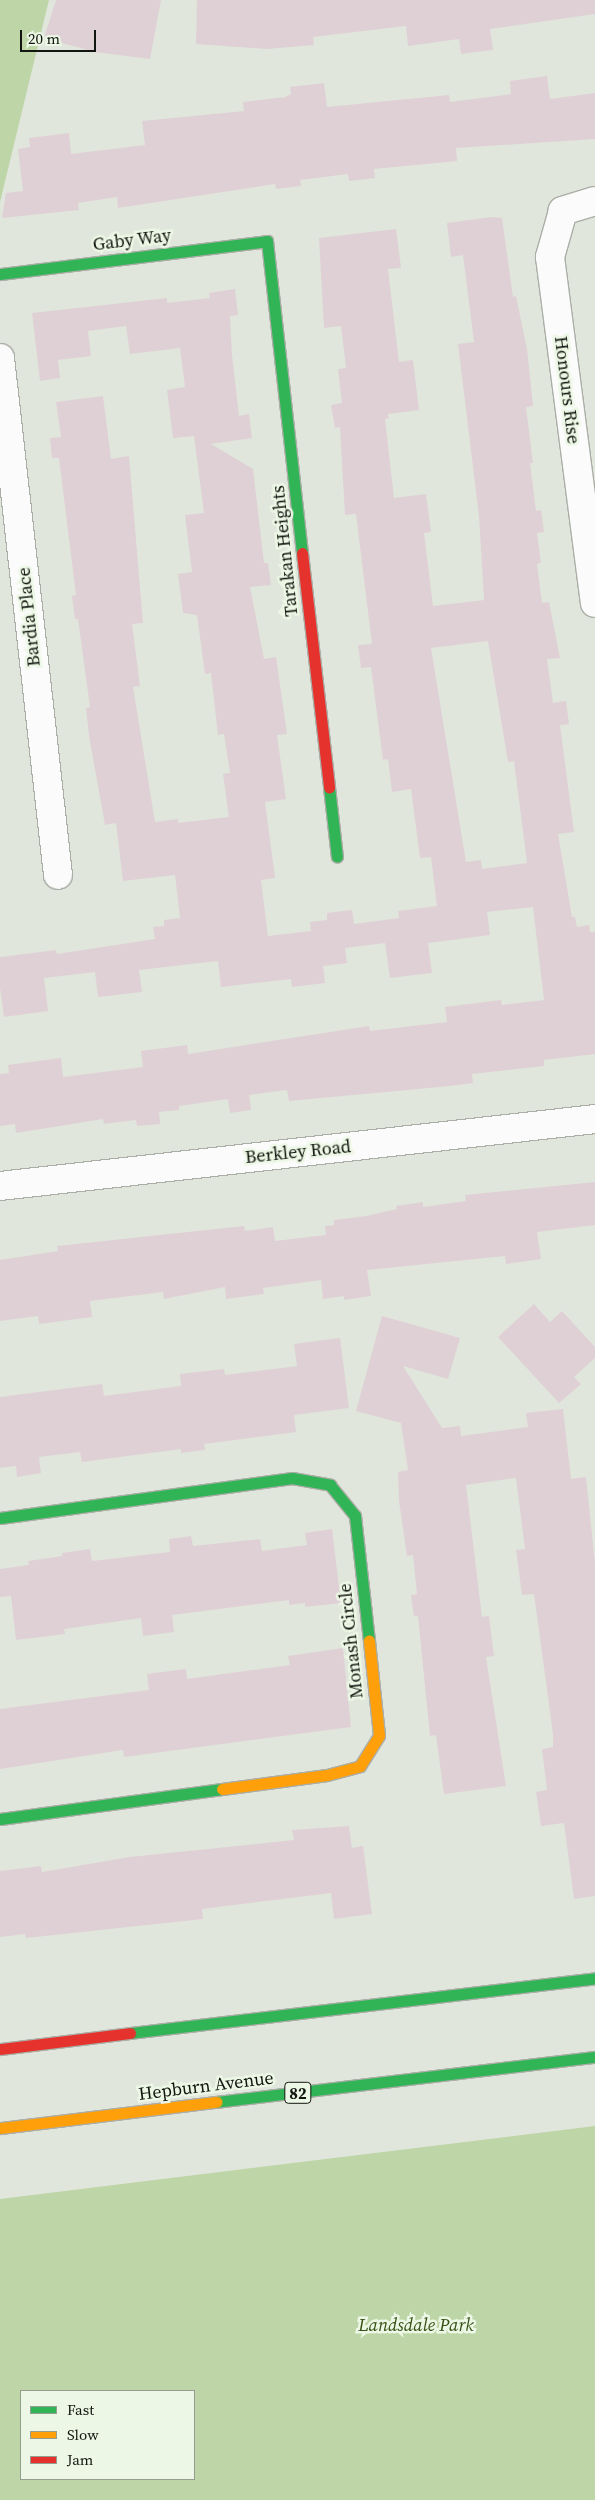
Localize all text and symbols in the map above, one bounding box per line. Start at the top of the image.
scale bar [22,20,99,52]
text: 20 m [28,28,60,49]
street label: Gaby Way [91,224,173,256]
street label: Honours Rise [550,335,584,445]
street label: Tarakan Heights [267,484,303,618]
street label: Bardia Place [13,566,45,668]
street label: Berkley Road [244,1136,352,1168]
street label: Monash Circle [334,1582,368,1700]
street label: Hepburn Avenue [137,2067,275,2105]
road number: 82 [284,2080,312,2106]
park label: Landsdale Park [358,2314,474,2336]
legend [20,2390,195,2480]
text: Fast [67,2399,94,2420]
text: Slow [67,2424,99,2445]
text: Jam [67,2449,93,2470]

